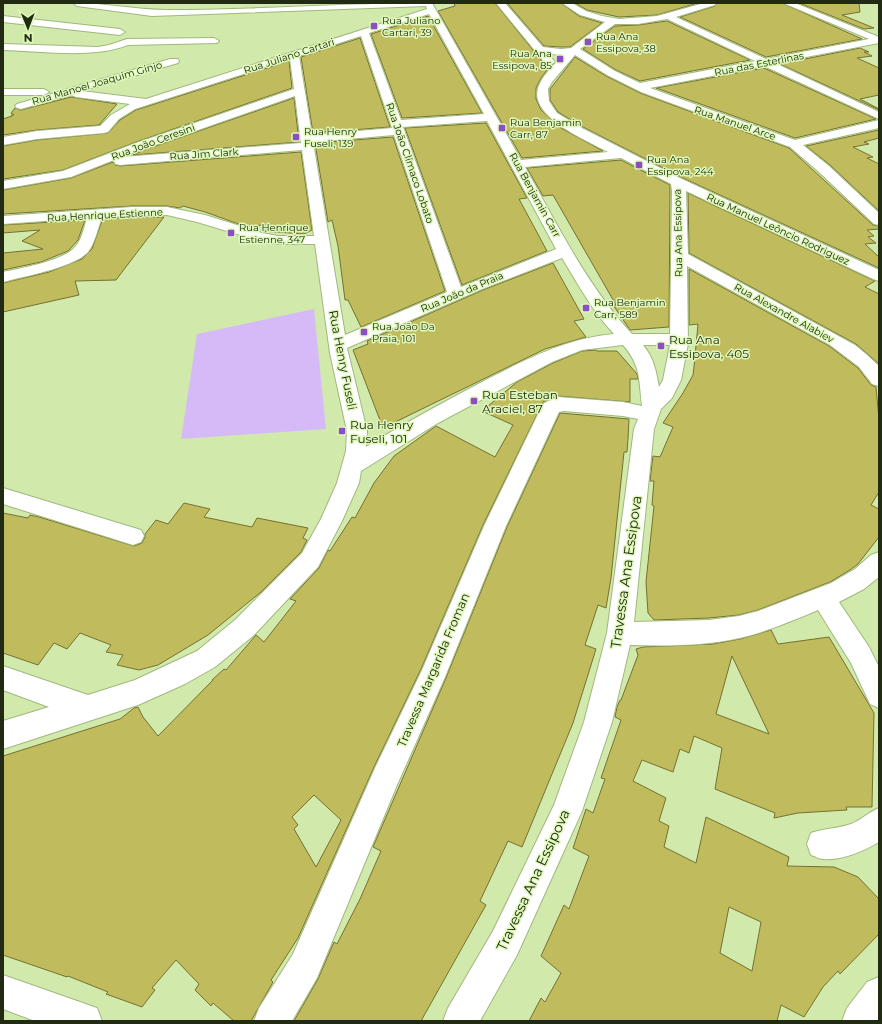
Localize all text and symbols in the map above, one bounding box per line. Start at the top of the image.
north arrow [8,8,48,48]
place label: Rua Juliano Cartari, 39 [382,14,441,39]
marker: Rua Juliano Cartari, 39 [369,21,379,31]
place label: Rua Ana Essipova, 38 [596,30,656,55]
text: N [24,31,33,45]
street label: Rua Juliano Cartari [242,35,336,77]
marker: Rua Ana Essipova, 38 [583,37,593,47]
place label: Rua Ana Essipova, 85 [492,47,552,72]
street label: Rua das Esterlinas [713,49,805,79]
marker: Rua Ana Essipova, 85 [555,54,565,64]
street label: Rua Manoel Joaquim Ginjo [30,58,164,108]
street label: Rua João Clímaco Lobato [383,101,437,225]
street label: Rua Manuel Arce [693,103,777,143]
place label: Rua Benjamin Carr, 87 [510,116,582,141]
street label: Rua João Ceresini [109,121,197,163]
marker: Rua Benjamin Carr, 87 [497,123,507,133]
place label: Rua Henry Fuseli, 139 [304,125,357,150]
marker: Rua Henry Fuseli, 139 [291,132,301,142]
street label: Rua Jim Clark [169,145,239,163]
street label: Rua Benjamin Carr [506,150,564,240]
place label: Rua Ana Essipova, 244 [647,153,714,178]
marker: Rua Ana Essipova, 244 [634,160,644,170]
street label: Rua Ana Essipova [671,189,685,277]
street label: Rua Manuel Leôncio Rodriguez [704,190,852,268]
street label: Rua Henrique Estienne [47,205,163,225]
place label: Rua Henrique Estienne, 347 [239,221,309,246]
marker: Rua Henrique Estienne, 347 [226,228,236,238]
street label: Rua João da Praia [419,269,505,315]
street label: Rua Alexandre Alabiev [732,280,837,346]
place label: Rua Benjamin Carr, 589 [594,296,666,321]
marker: Rua Benjamin Carr, 589 [581,303,591,313]
street label: Rua Henry Fuseli [326,309,360,411]
place label: Rua João Da Praia, 101 [372,320,435,345]
marker: Rua João Da Praia, 101 [359,327,369,337]
place label: Rua Ana Essipova, 405 [669,332,749,361]
marker: Rua Ana Essipova, 405 [656,341,666,351]
place label: Rua Esteban Araciel, 87 [482,387,558,416]
marker: Rua Esteban Araciel, 87 [469,396,479,406]
place label: Rua Henry Fuseli, 101 [350,417,414,446]
marker: Rua Henry Fuseli, 101 [337,426,347,436]
street label: Travessa Ana Essipova [606,494,646,650]
street label: Travessa Margarida Froman [394,591,472,749]
street label: Travessa Ana Essipova [492,806,574,954]

